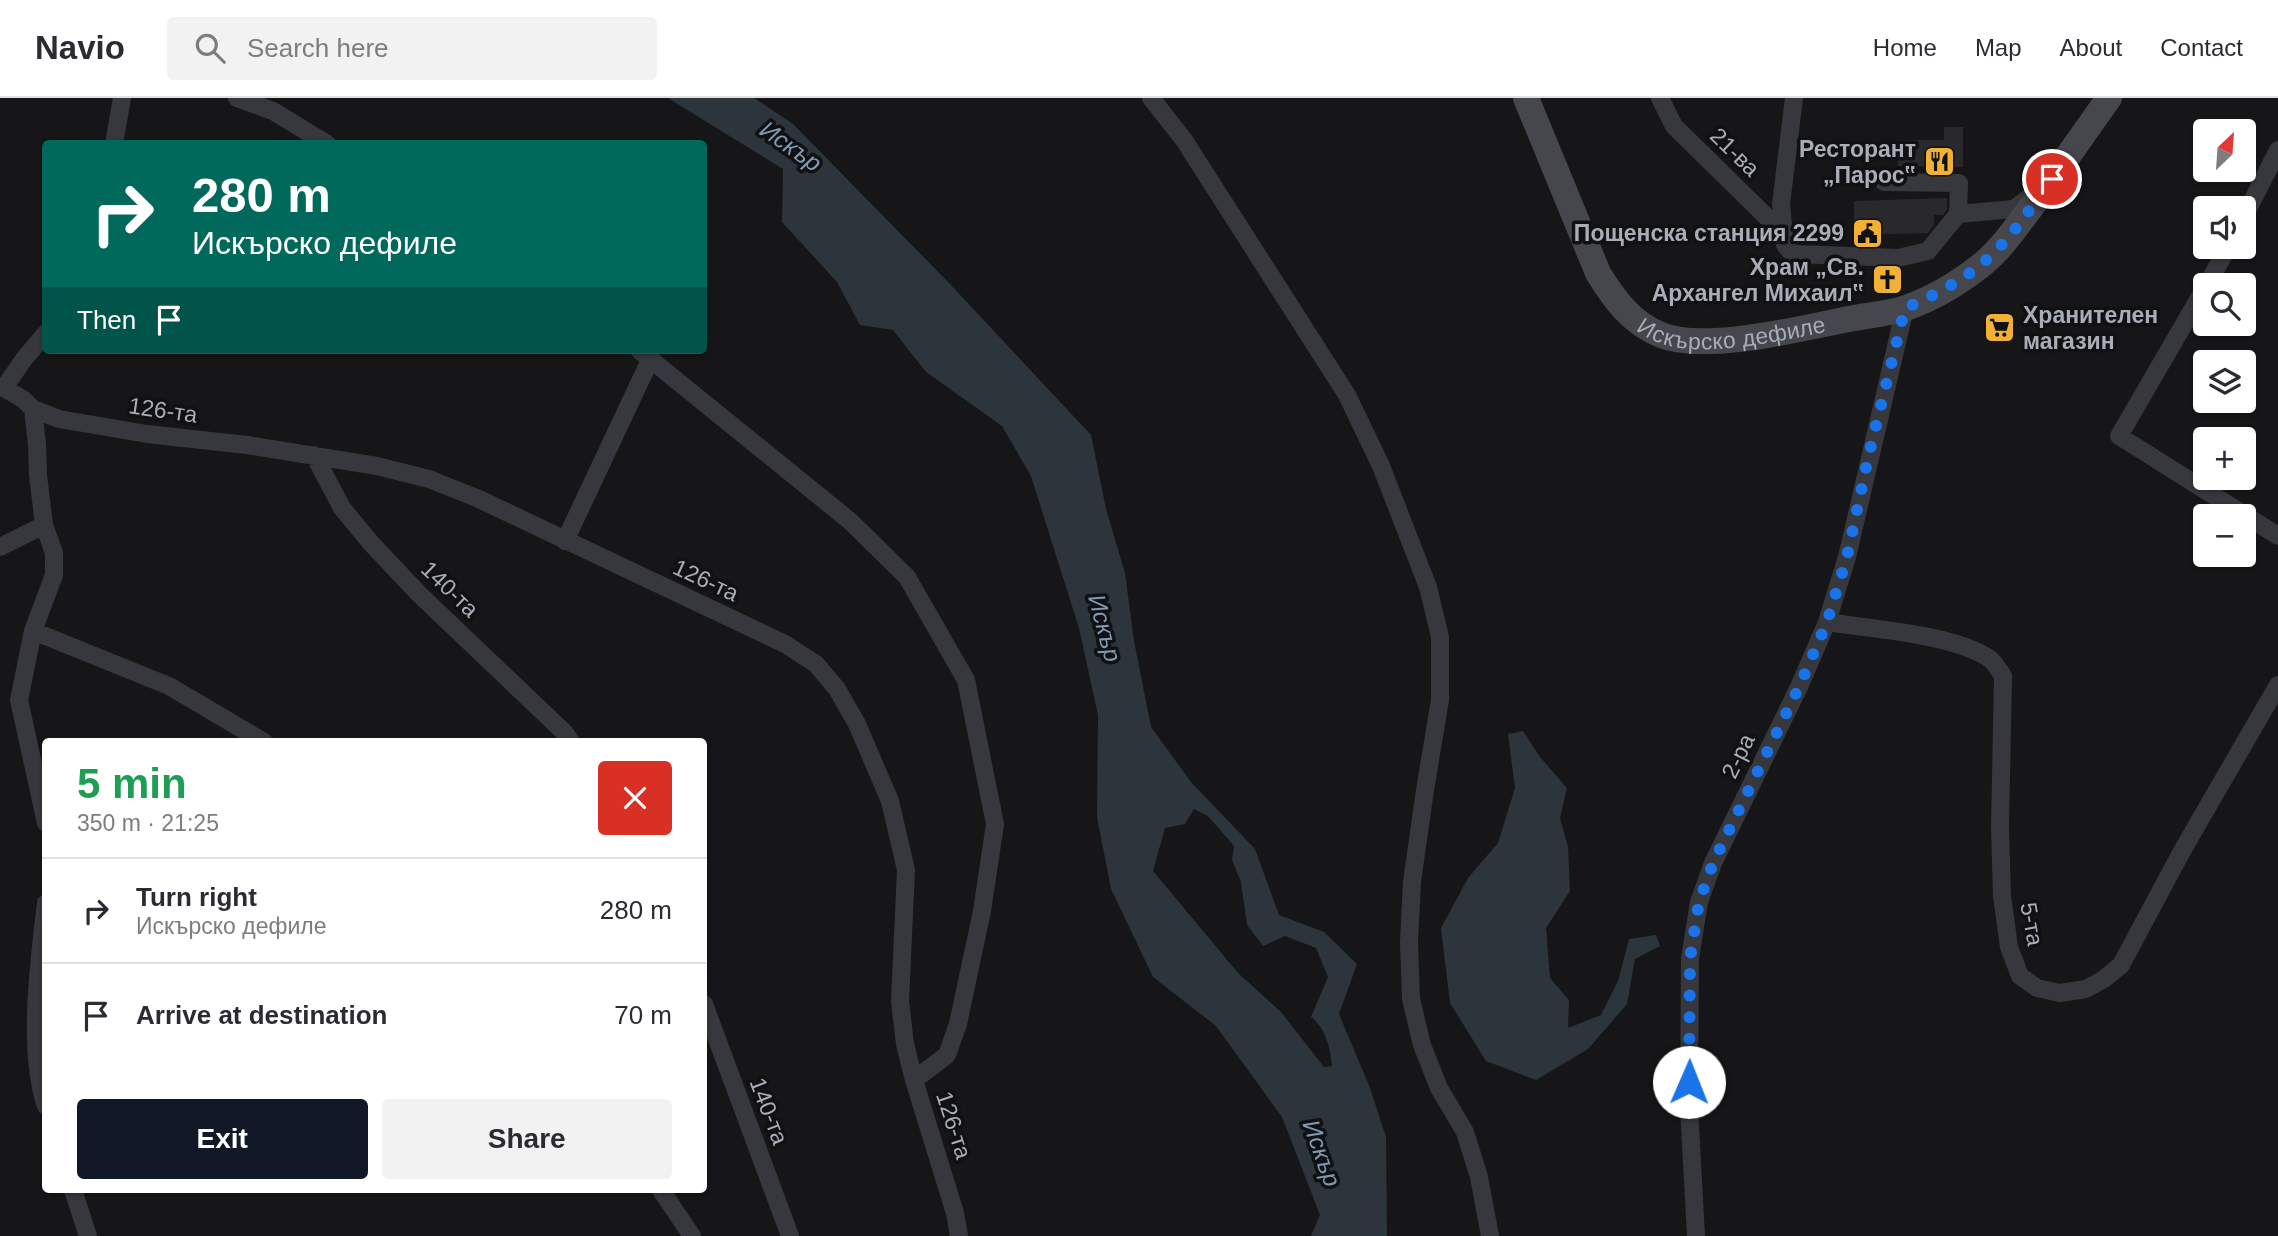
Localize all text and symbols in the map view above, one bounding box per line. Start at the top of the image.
search box [167,17,657,80]
text: Navio [35,29,125,66]
icon: search [191,29,229,67]
text: Search here [247,33,389,63]
text: Home [1873,34,1937,61]
text: Map [1975,34,2022,61]
text: About [2060,34,2122,61]
text: Contact [2160,34,2243,61]
water label: Искър [755,115,827,177]
north arrow [2193,119,2256,182]
map controls [2193,119,2256,567]
street label: 21-ва [1705,123,1765,182]
place label: Ресторант „Парос‟ [1799,136,1916,188]
restaurant icon: Ресторант „Парос‟ [1922,145,1956,179]
pin [2022,149,2082,209]
icon: arrive [2033,160,2071,198]
icon: right [77,168,168,259]
text: 280 m [192,168,331,222]
button: sound [2193,196,2256,259]
public building icon: Пощенска станция 2299 [1850,216,1884,250]
place label: Пощенска станция 2299 [1574,220,1844,246]
text: Искърско дефиле [192,225,457,261]
place label: Храм „Св. Архангел Михаил‟ [1652,254,1864,306]
church icon: Храм „Св. Архангел Михаил‟ [1870,263,1904,297]
button: search [2193,273,2256,336]
icon: arrive [150,301,188,339]
place label: Хранителен магазин [2023,302,2158,354]
text: Then [77,305,136,335]
street label: Искърско дефиле [1633,311,1828,354]
supermarket icon: Хранителен магазин [1983,311,2017,345]
button: layers [2193,350,2256,413]
street label: 126-та [127,392,199,428]
button: + [2193,427,2256,490]
button: − [2193,504,2256,567]
street label: 126-та [669,554,743,606]
street label: 140-та [416,556,484,622]
water label: Искър [1083,591,1127,665]
street label: 2-ра [1716,729,1760,782]
text: 5 min [77,760,187,807]
button: close [598,761,672,835]
text: 350 m · 21:25 [77,810,219,836]
text: Turn right [136,882,257,912]
icon: right [77,892,115,930]
text: 280 m [600,895,672,925]
street label: 5-та [2015,900,2049,948]
text: Искърско дефиле [136,913,326,939]
icon: arrive [77,997,115,1035]
text: Arrive at destination [136,1000,387,1030]
text: 70 m [614,1000,672,1030]
position arrow [1652,1045,1726,1119]
street label: 140-та [744,1074,794,1148]
street label: 126-та [931,1088,977,1162]
button: Exit [77,1099,368,1179]
button: Share [382,1099,672,1179]
water label: Искър [1298,1116,1346,1190]

